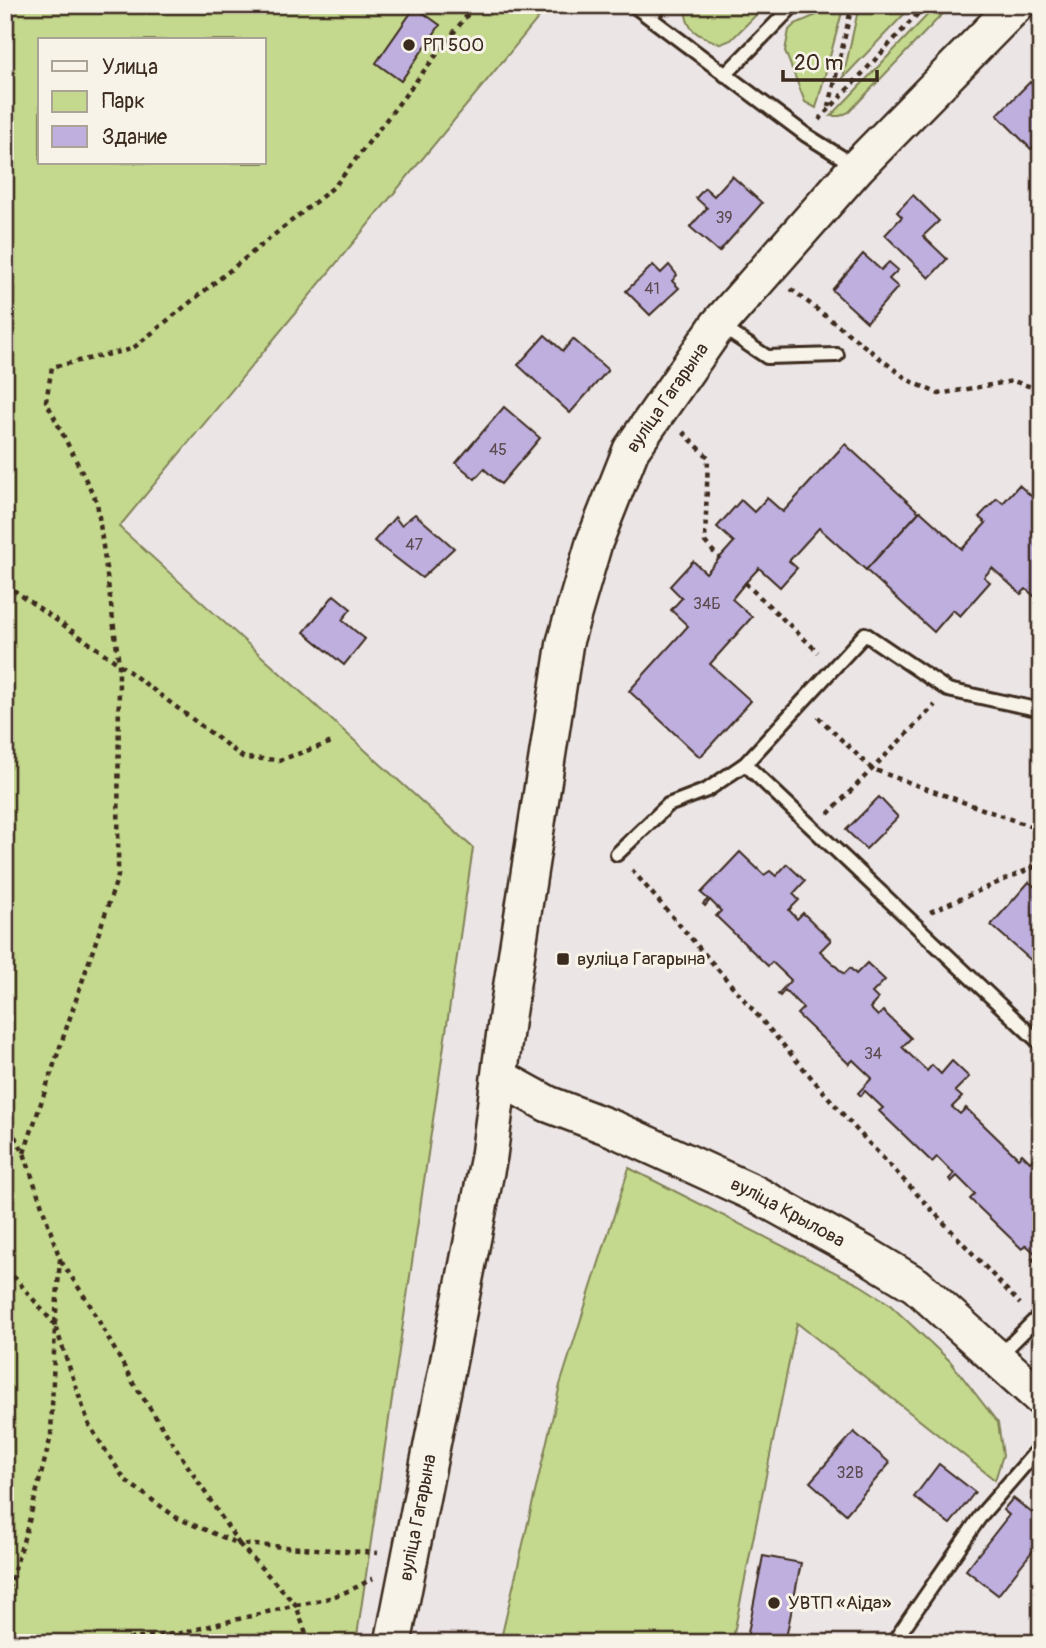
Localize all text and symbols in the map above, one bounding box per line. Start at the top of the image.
place label: РП 500 [423,33,484,57]
marker: РП 500 [401,37,417,53]
legend [38,38,266,164]
scale bar [783,38,878,82]
text: 20 m [794,50,843,77]
text: Улица [102,54,158,81]
text: Парк [102,88,145,115]
text: Здание [102,124,168,151]
house number: 39 [715,208,733,228]
house number: 41 [644,279,660,299]
street label: вуліца Гагарына [621,338,714,457]
house number: 45 [489,440,507,460]
house number: 47 [405,535,423,555]
house number: 34Б [693,594,721,614]
place label: вуліца Гагарына [577,947,706,971]
marker: вуліца Гагарына [555,951,571,967]
house number: 34 [864,1044,882,1064]
street label: вуліца Крылова [727,1172,849,1253]
street label: вуліца Гагарына [394,1452,442,1583]
house number: 32В [837,1463,863,1483]
place label: УВТП «Аіда» [788,1591,892,1615]
marker: УВТП «Аіда» [766,1595,782,1611]

